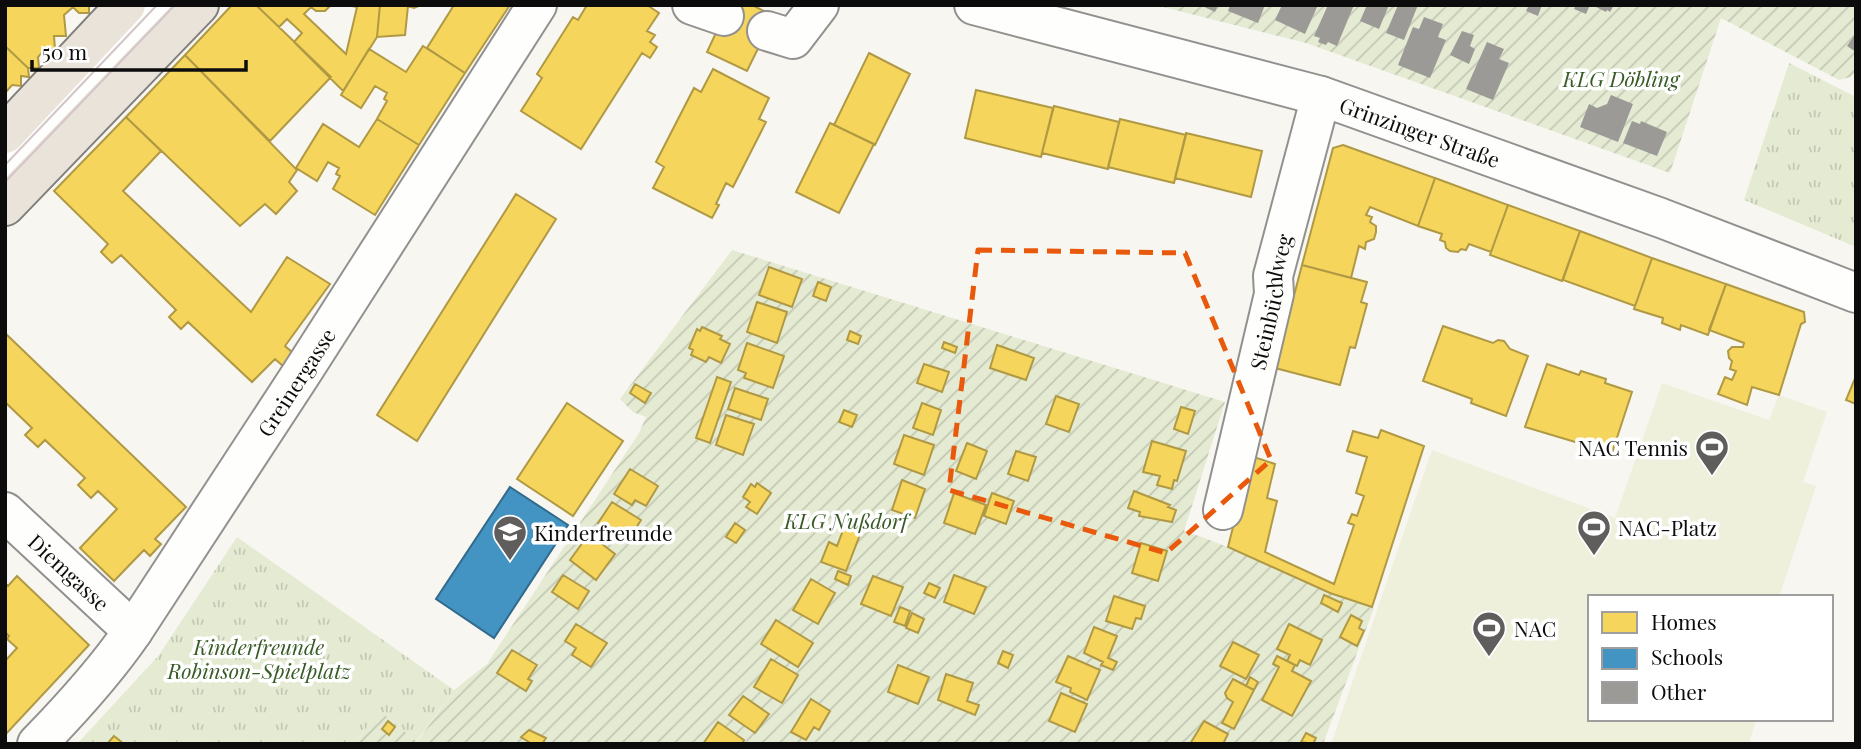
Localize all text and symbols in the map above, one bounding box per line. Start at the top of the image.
scale bar [32,28,245,72]
text: 50 m [42,37,88,65]
park label: KLG Döbling [1562,64,1681,92]
street label: Grinzinger Straße [1336,90,1504,173]
street label: Steinbüchlweg [1243,231,1298,372]
street label: Greinergasse [250,322,341,441]
sports icon: NAC Tennis [1693,428,1731,477]
place label: NAC Tennis [1578,433,1688,461]
park label: KLG Nußdorf [783,506,912,534]
sports icon: NAC-Platz [1575,508,1613,557]
school or university icon: Kinderfreunde [491,513,529,562]
place label: NAC-Platz [1618,513,1717,541]
place label: Kinderfreunde [534,518,673,546]
street label: Diemgasse [23,527,116,617]
legend [1588,595,1833,721]
text: Homes [1651,607,1717,635]
sports icon: NAC [1470,609,1508,658]
place label: NAC [1514,614,1556,642]
park label: Kinderfreunde Robinson-Spielplatz [166,632,351,684]
text: Schools [1651,642,1723,670]
text: Other [1651,677,1707,705]

